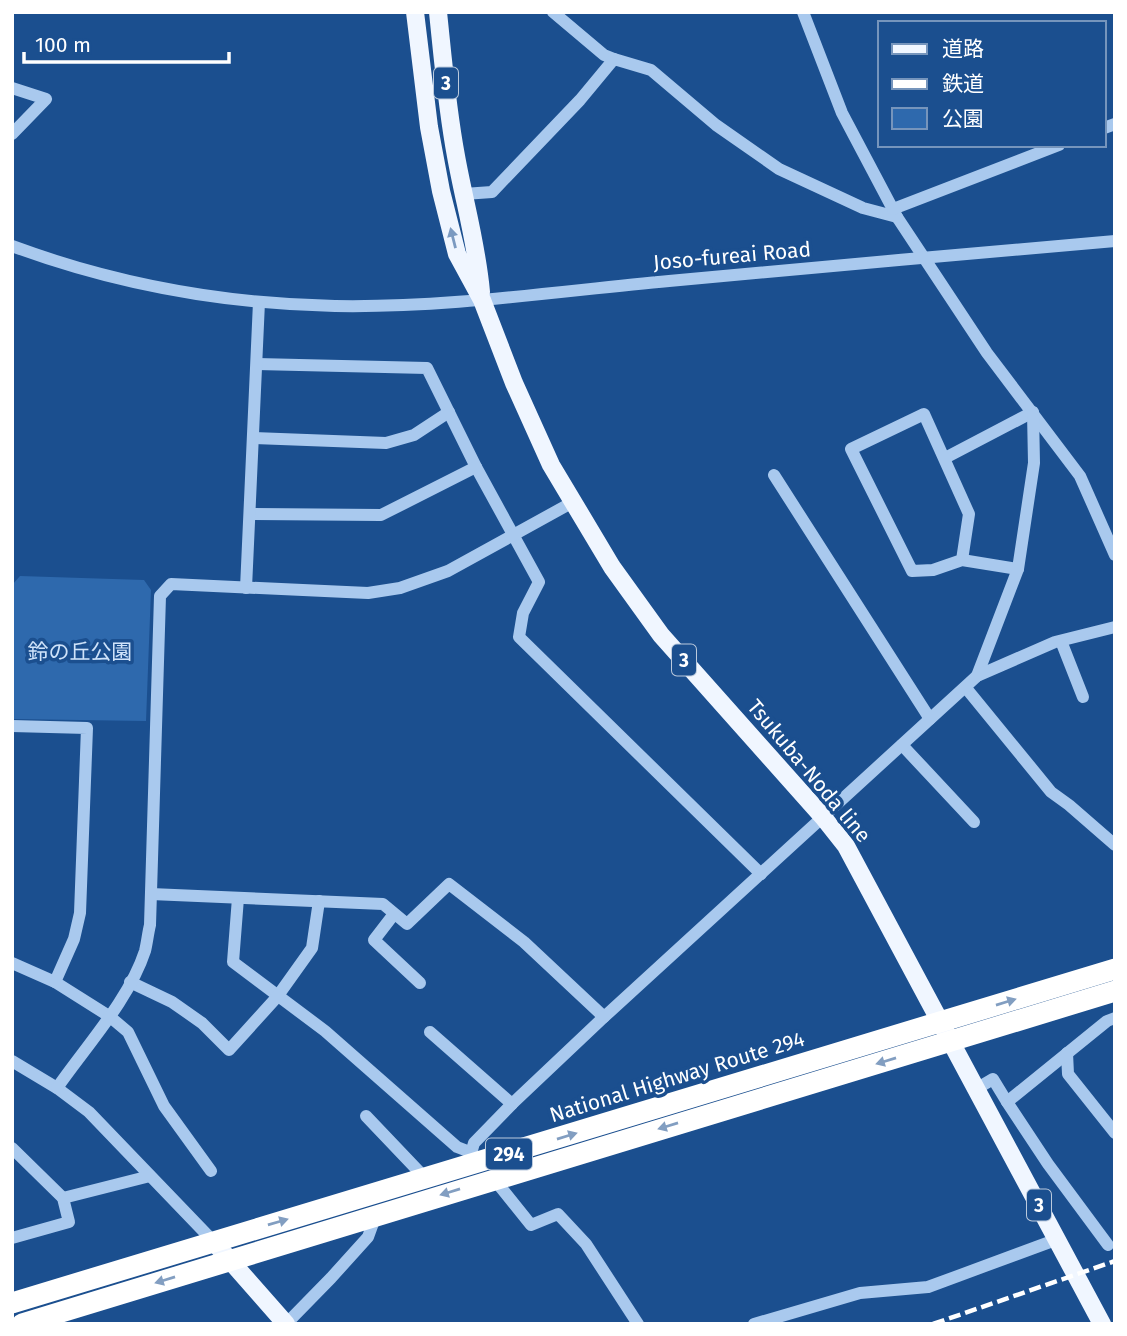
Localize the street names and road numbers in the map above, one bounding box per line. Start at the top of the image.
road number: 3 [434,68,458,99]
street label: Joso-fureai Road [652,236,812,276]
road number: 3 [672,645,696,676]
street label: Tsukuba-Noda line [742,694,876,848]
street label: National Highway Route 294 [546,1026,808,1128]
road number: 294 [486,1138,532,1170]
road number: 3 [1027,1190,1051,1220]

